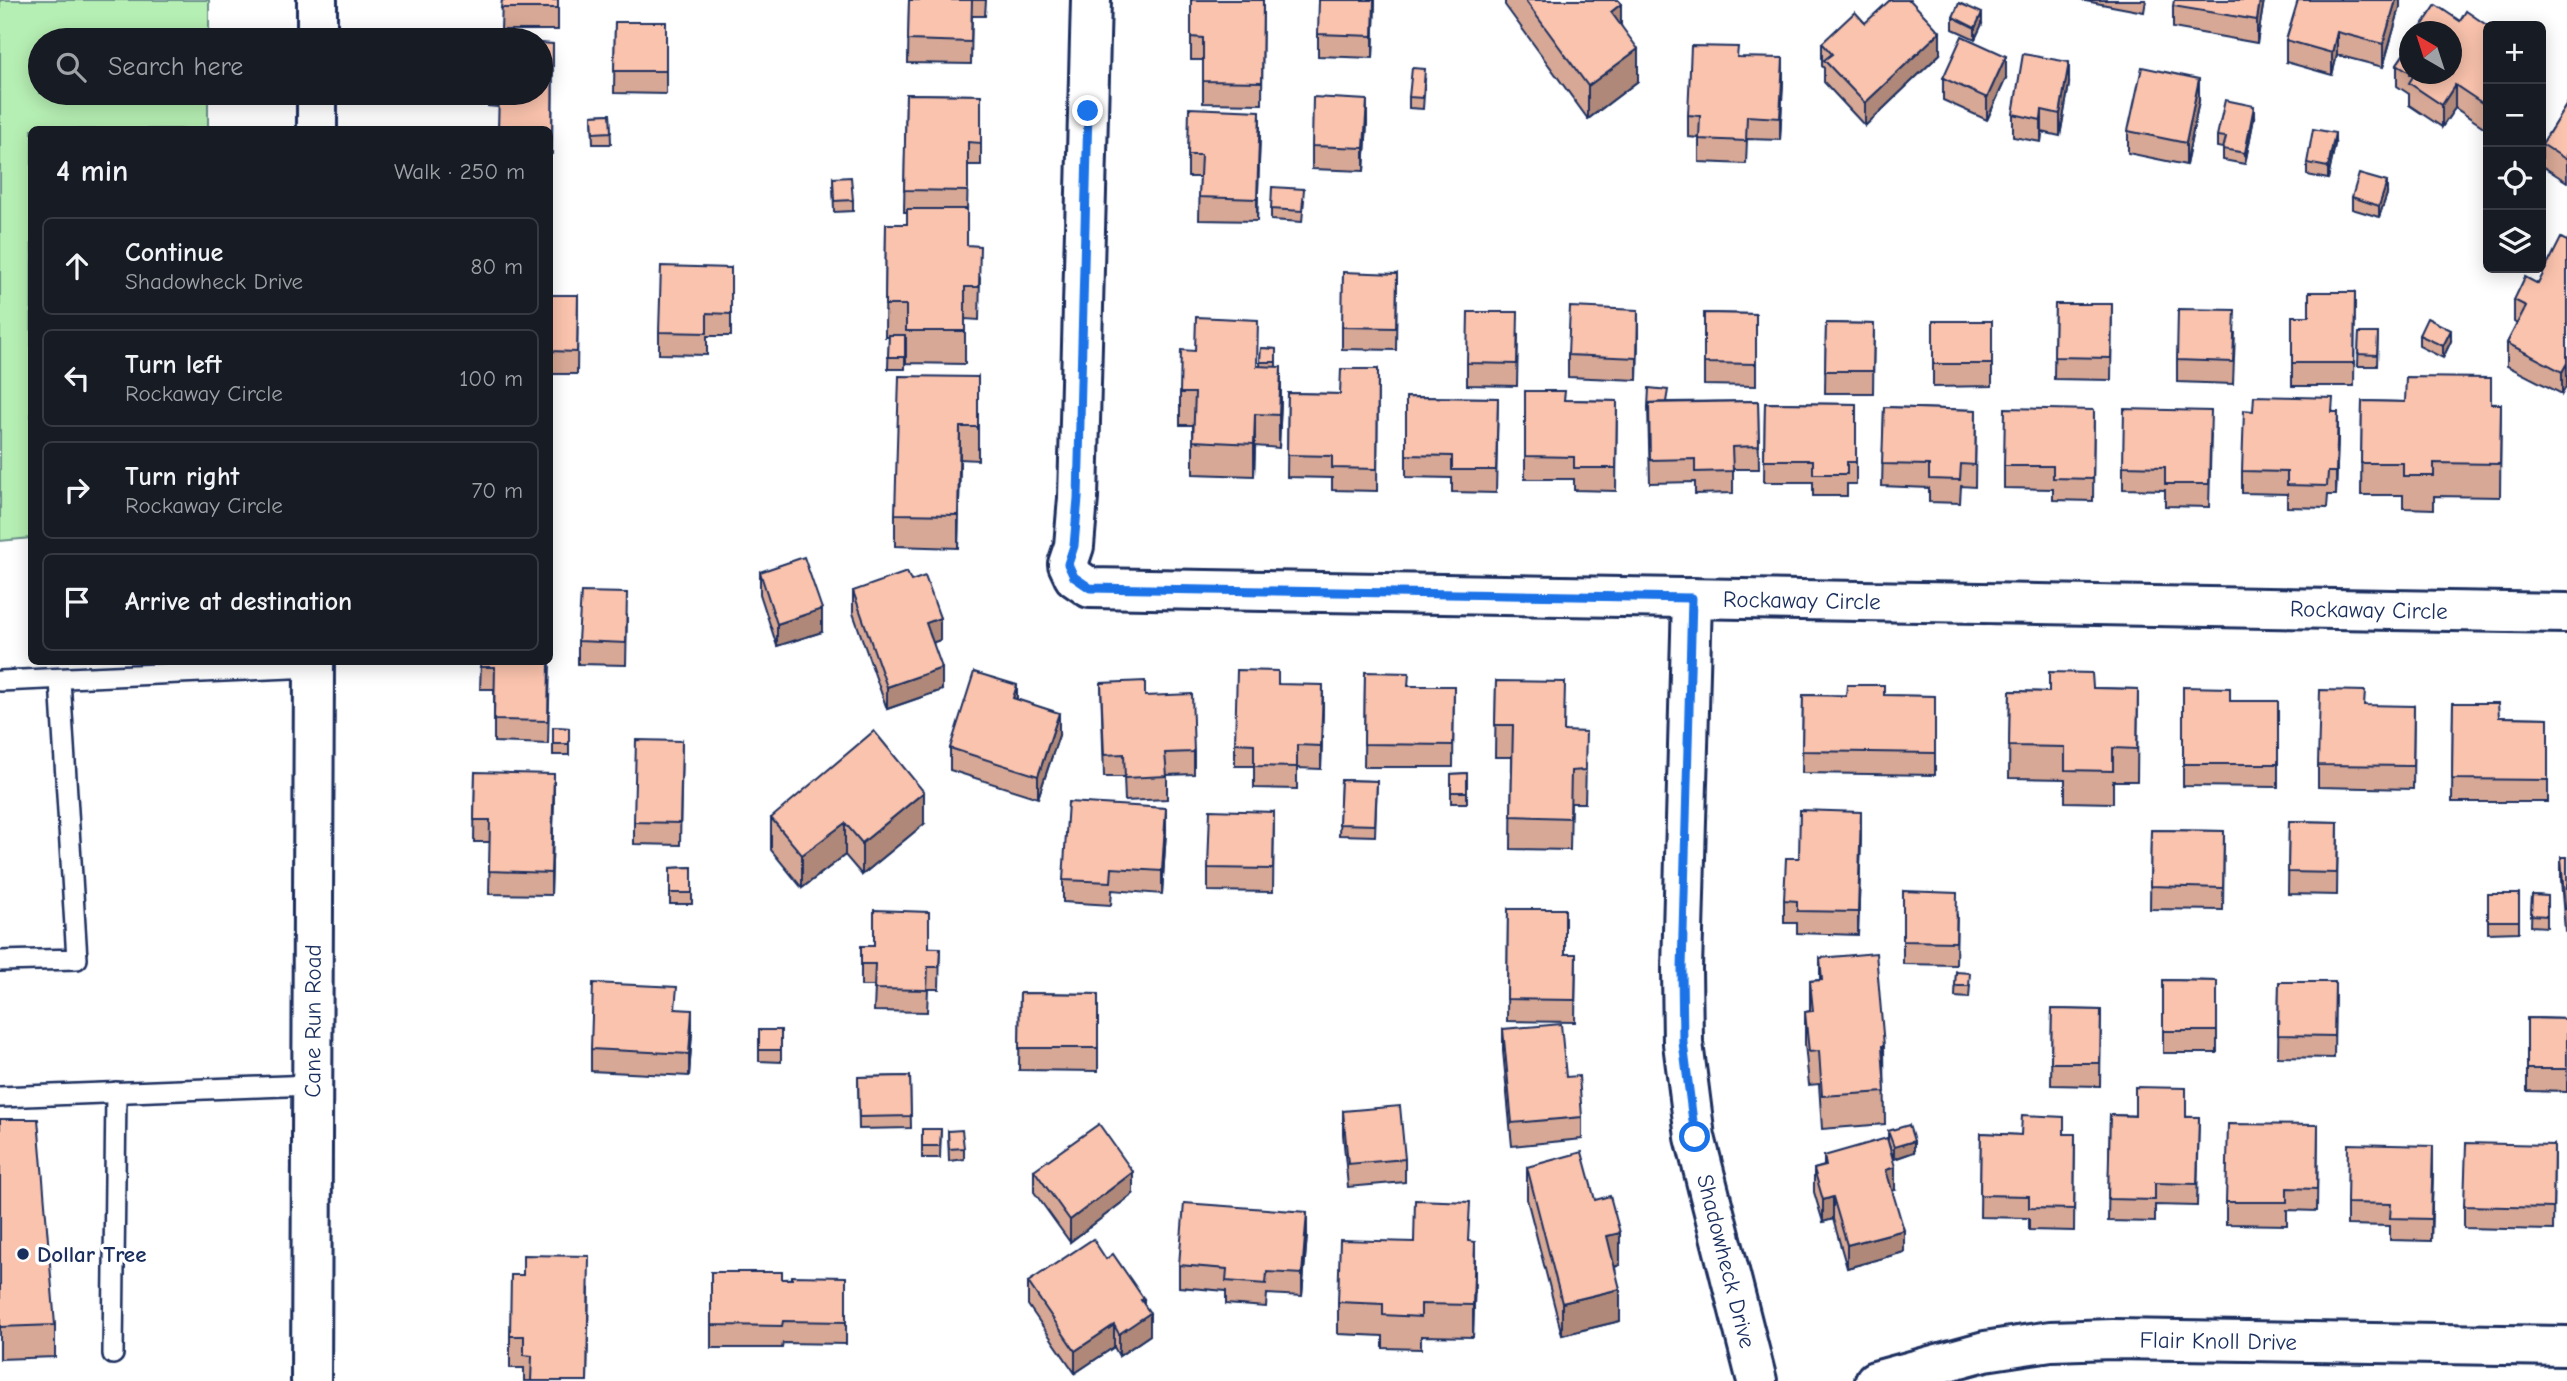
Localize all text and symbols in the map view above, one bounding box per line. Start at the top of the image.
north arrow [2399,21,2462,84]
map controls [2483,21,2546,273]
button: + [2483,21,2546,84]
search box [28,28,553,105]
icon: search [52,48,90,86]
text: Search here [108,52,243,82]
button: − [2483,84,2546,147]
route end [1072,95,1103,126]
button: locate [2483,147,2546,210]
text: 4 min [56,154,128,189]
text: Walk · 250 m [394,158,525,185]
button: layers [2483,210,2546,273]
text: Continue [125,238,223,268]
icon: ahead [58,247,96,285]
text: 80 m [470,253,523,280]
text: Shadowheck Drive [125,268,303,295]
text: Turn left [125,350,222,380]
icon: left [58,359,96,397]
text: 100 m [459,365,523,392]
text: Rockaway Circle [125,380,283,407]
text: Turn right [125,462,239,492]
icon: right [58,471,96,509]
text: 70 m [471,477,523,504]
text: Rockaway Circle [125,492,283,519]
icon: arrive [58,583,96,621]
street label: Rockaway Circle [1723,586,1881,615]
text: Arrive at destination [125,587,352,617]
street label: Rockaway Circle [2290,595,2448,625]
street label: Cane Run Road [299,944,327,1098]
route start [1679,1121,1710,1152]
street label: Shadowheck Drive [1691,1172,1761,1351]
place label: Dollar Tree [37,1241,146,1268]
marker: Dollar Tree [15,1246,31,1262]
street label: Flair Knoll Drive [2139,1326,2297,1356]

